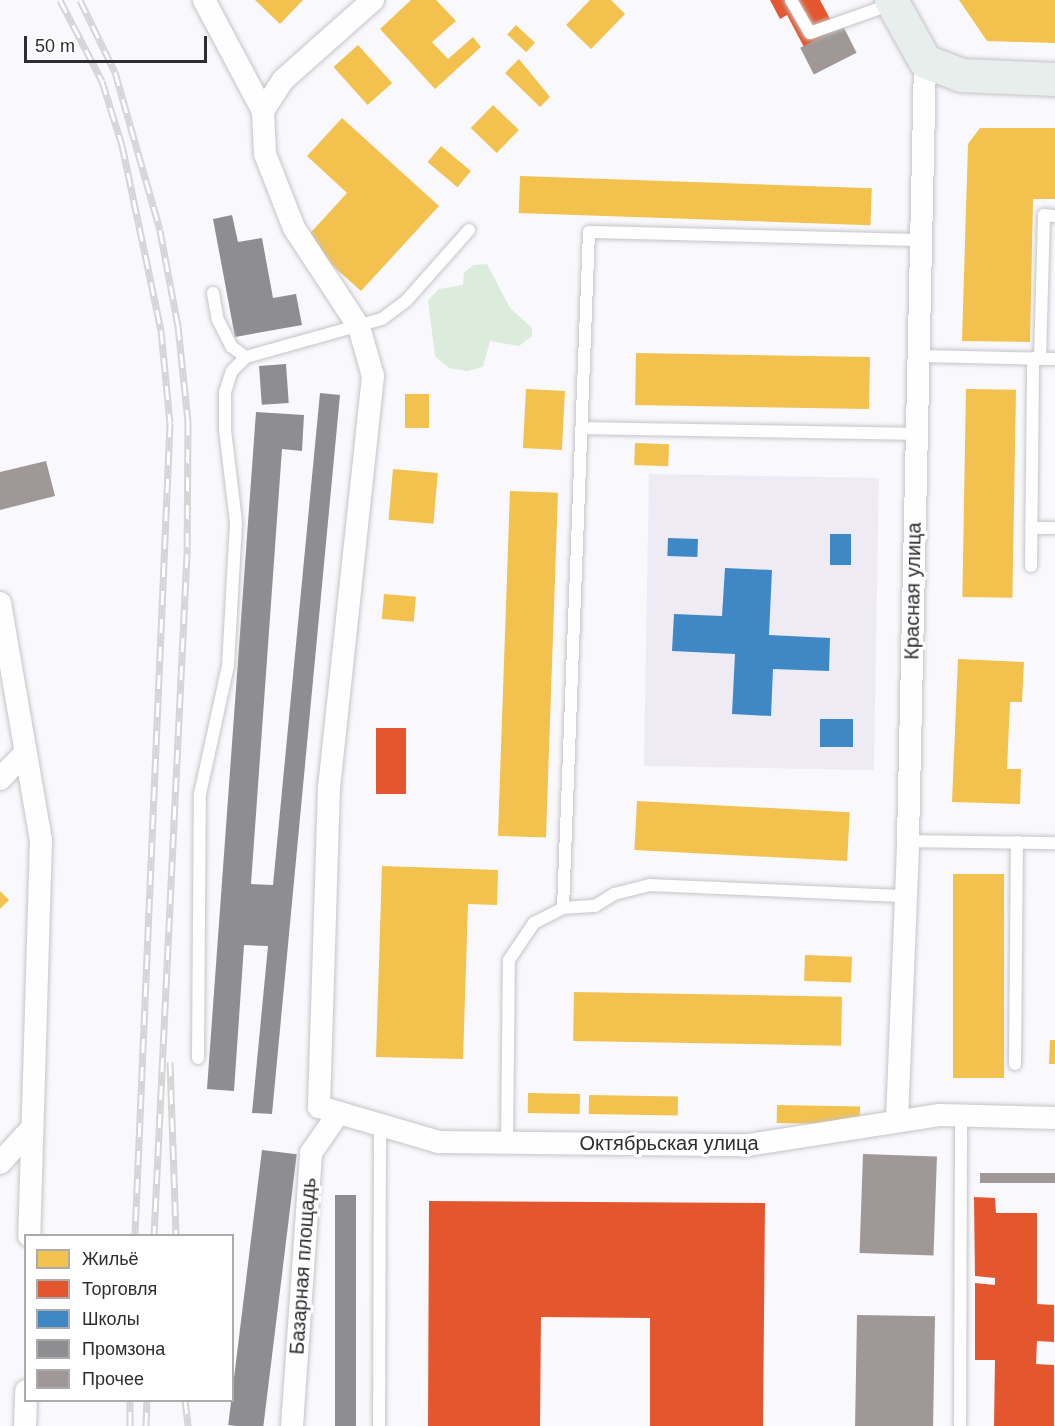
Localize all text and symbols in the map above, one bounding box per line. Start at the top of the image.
scale bar [27,24,210,62]
text: 50 m [35,36,75,56]
street label: Красная улица [900,522,926,660]
street label: Октябрьская улица [579,1131,759,1155]
street label: Базарная площадь [285,1177,321,1355]
legend [24,1234,234,1402]
text: Жильё [82,1249,139,1269]
text: Торговля [82,1279,157,1299]
text: Школы [82,1309,140,1329]
text: Промзона [82,1339,165,1359]
text: Прочее [82,1369,144,1389]

